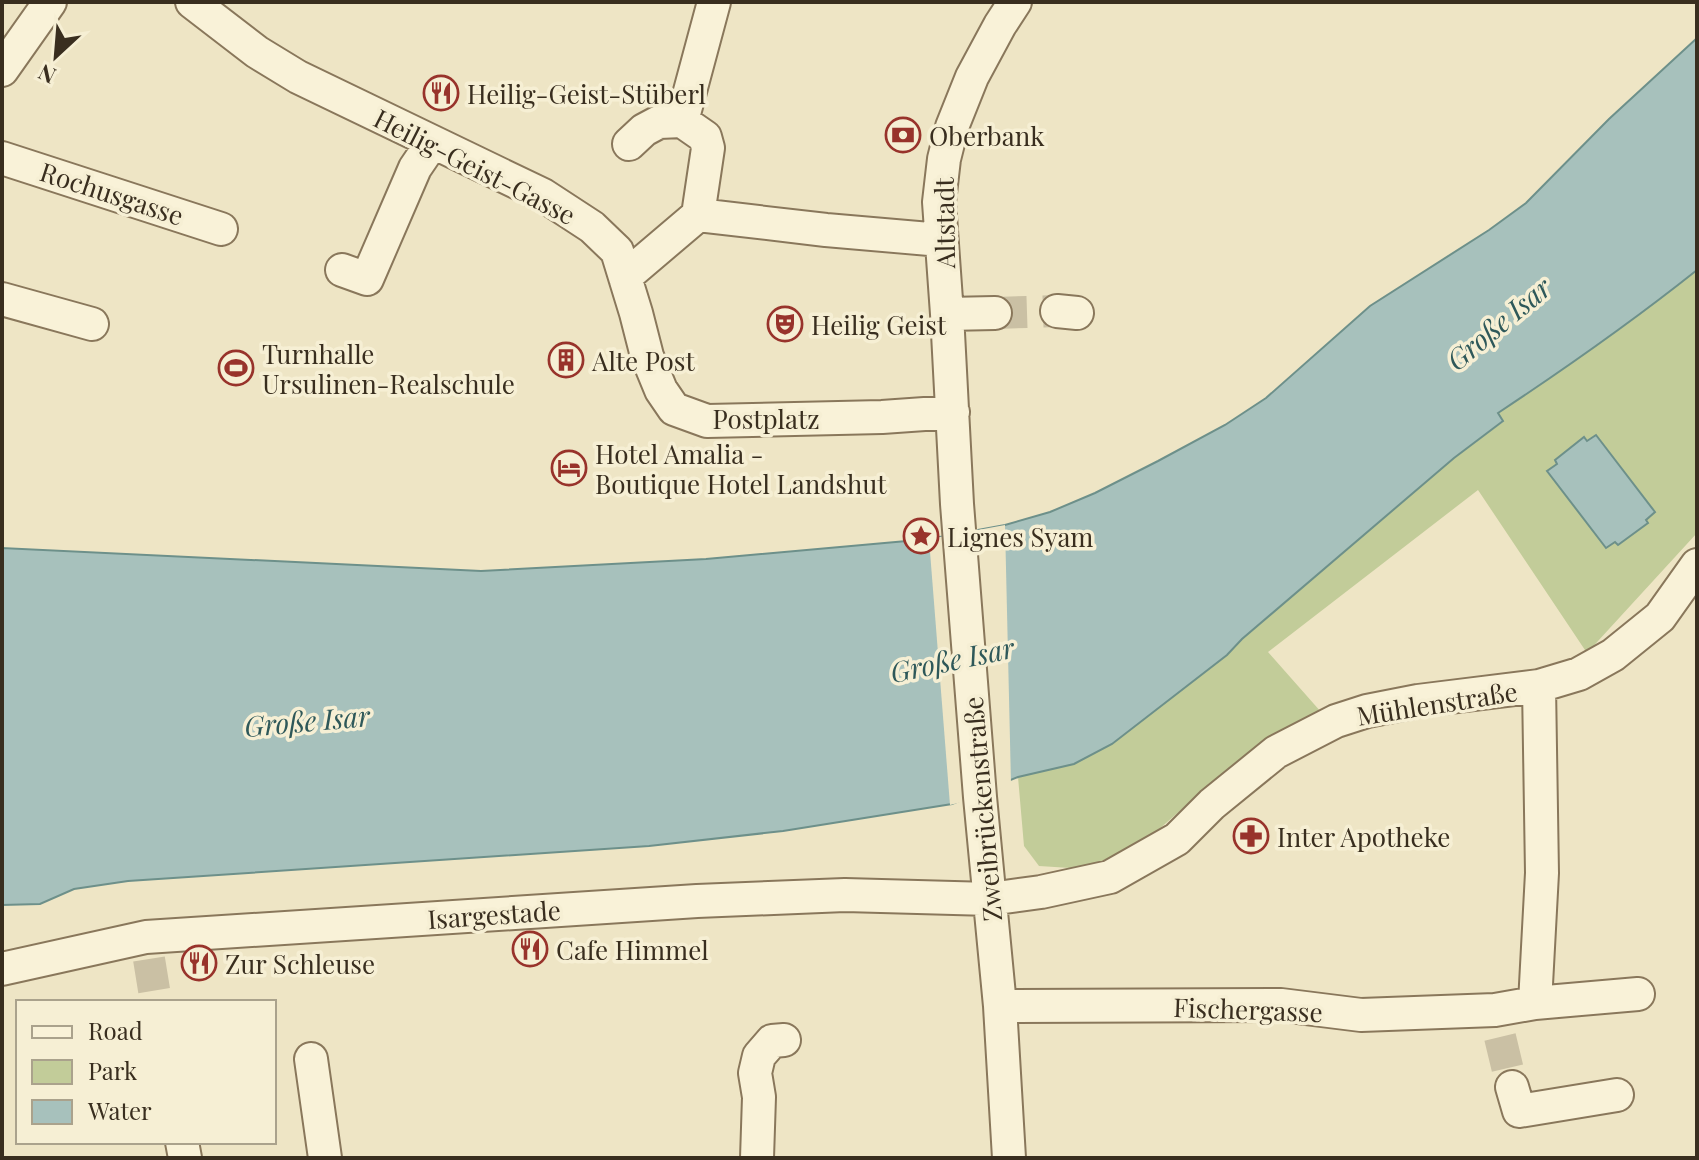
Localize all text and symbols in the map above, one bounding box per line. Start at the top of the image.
north arrow [16,16,96,96]
text: N [33,58,61,92]
restaurant icon: Heilig-Geist-Stüberl [422,74,460,112]
place label: Heilig-Geist-Stüberl [467,76,706,111]
street label: Heilig-Geist-Gasse [368,100,582,232]
bank icon: Oberbank [884,116,922,154]
place label: Oberbank [929,118,1045,153]
street label: Rochusgasse [36,153,188,233]
street label: Altstadt [926,176,962,270]
water label: Große Isar [1438,268,1559,378]
theatre icon: Heilig Geist [766,305,804,343]
place label: Heilig Geist [811,307,947,342]
place label: Turnhalle Ursulinen-Realschule [262,336,515,401]
building icon: Alte Post [547,341,585,379]
place label: Alte Post [591,343,695,378]
sports icon: Turnhalle Ursulinen-Realschule [217,349,255,387]
street label: Postplatz [712,401,820,436]
place label: Hotel Amalia - Boutique Hotel Landshut [595,436,887,501]
hotel icon: Hotel Amalia - Boutique Hotel Landshut [550,449,588,487]
place icon: Lignes Syam [902,517,940,555]
place label: Lignes Syam [947,519,1093,554]
water label: Große Isar [887,628,1018,690]
street label: Mühlenstraße [1354,673,1520,733]
street label: Zweibrückenstraße [955,695,1009,923]
water label: Große Isar [243,696,372,744]
pharmacy icon: Inter Apotheke [1232,817,1270,855]
place label: Inter Apotheke [1277,819,1450,854]
street label: Isargestade [426,892,562,936]
restaurant icon: Cafe Himmel [511,930,549,968]
place label: Cafe Himmel [556,932,709,967]
restaurant icon: Zur Schleuse [180,944,218,982]
place label: Zur Schleuse [225,946,375,981]
street label: Fischergasse [1173,989,1323,1029]
legend [16,1000,276,1144]
text: Road [88,1014,143,1046]
text: Park [88,1054,138,1086]
text: Water [87,1094,152,1126]

